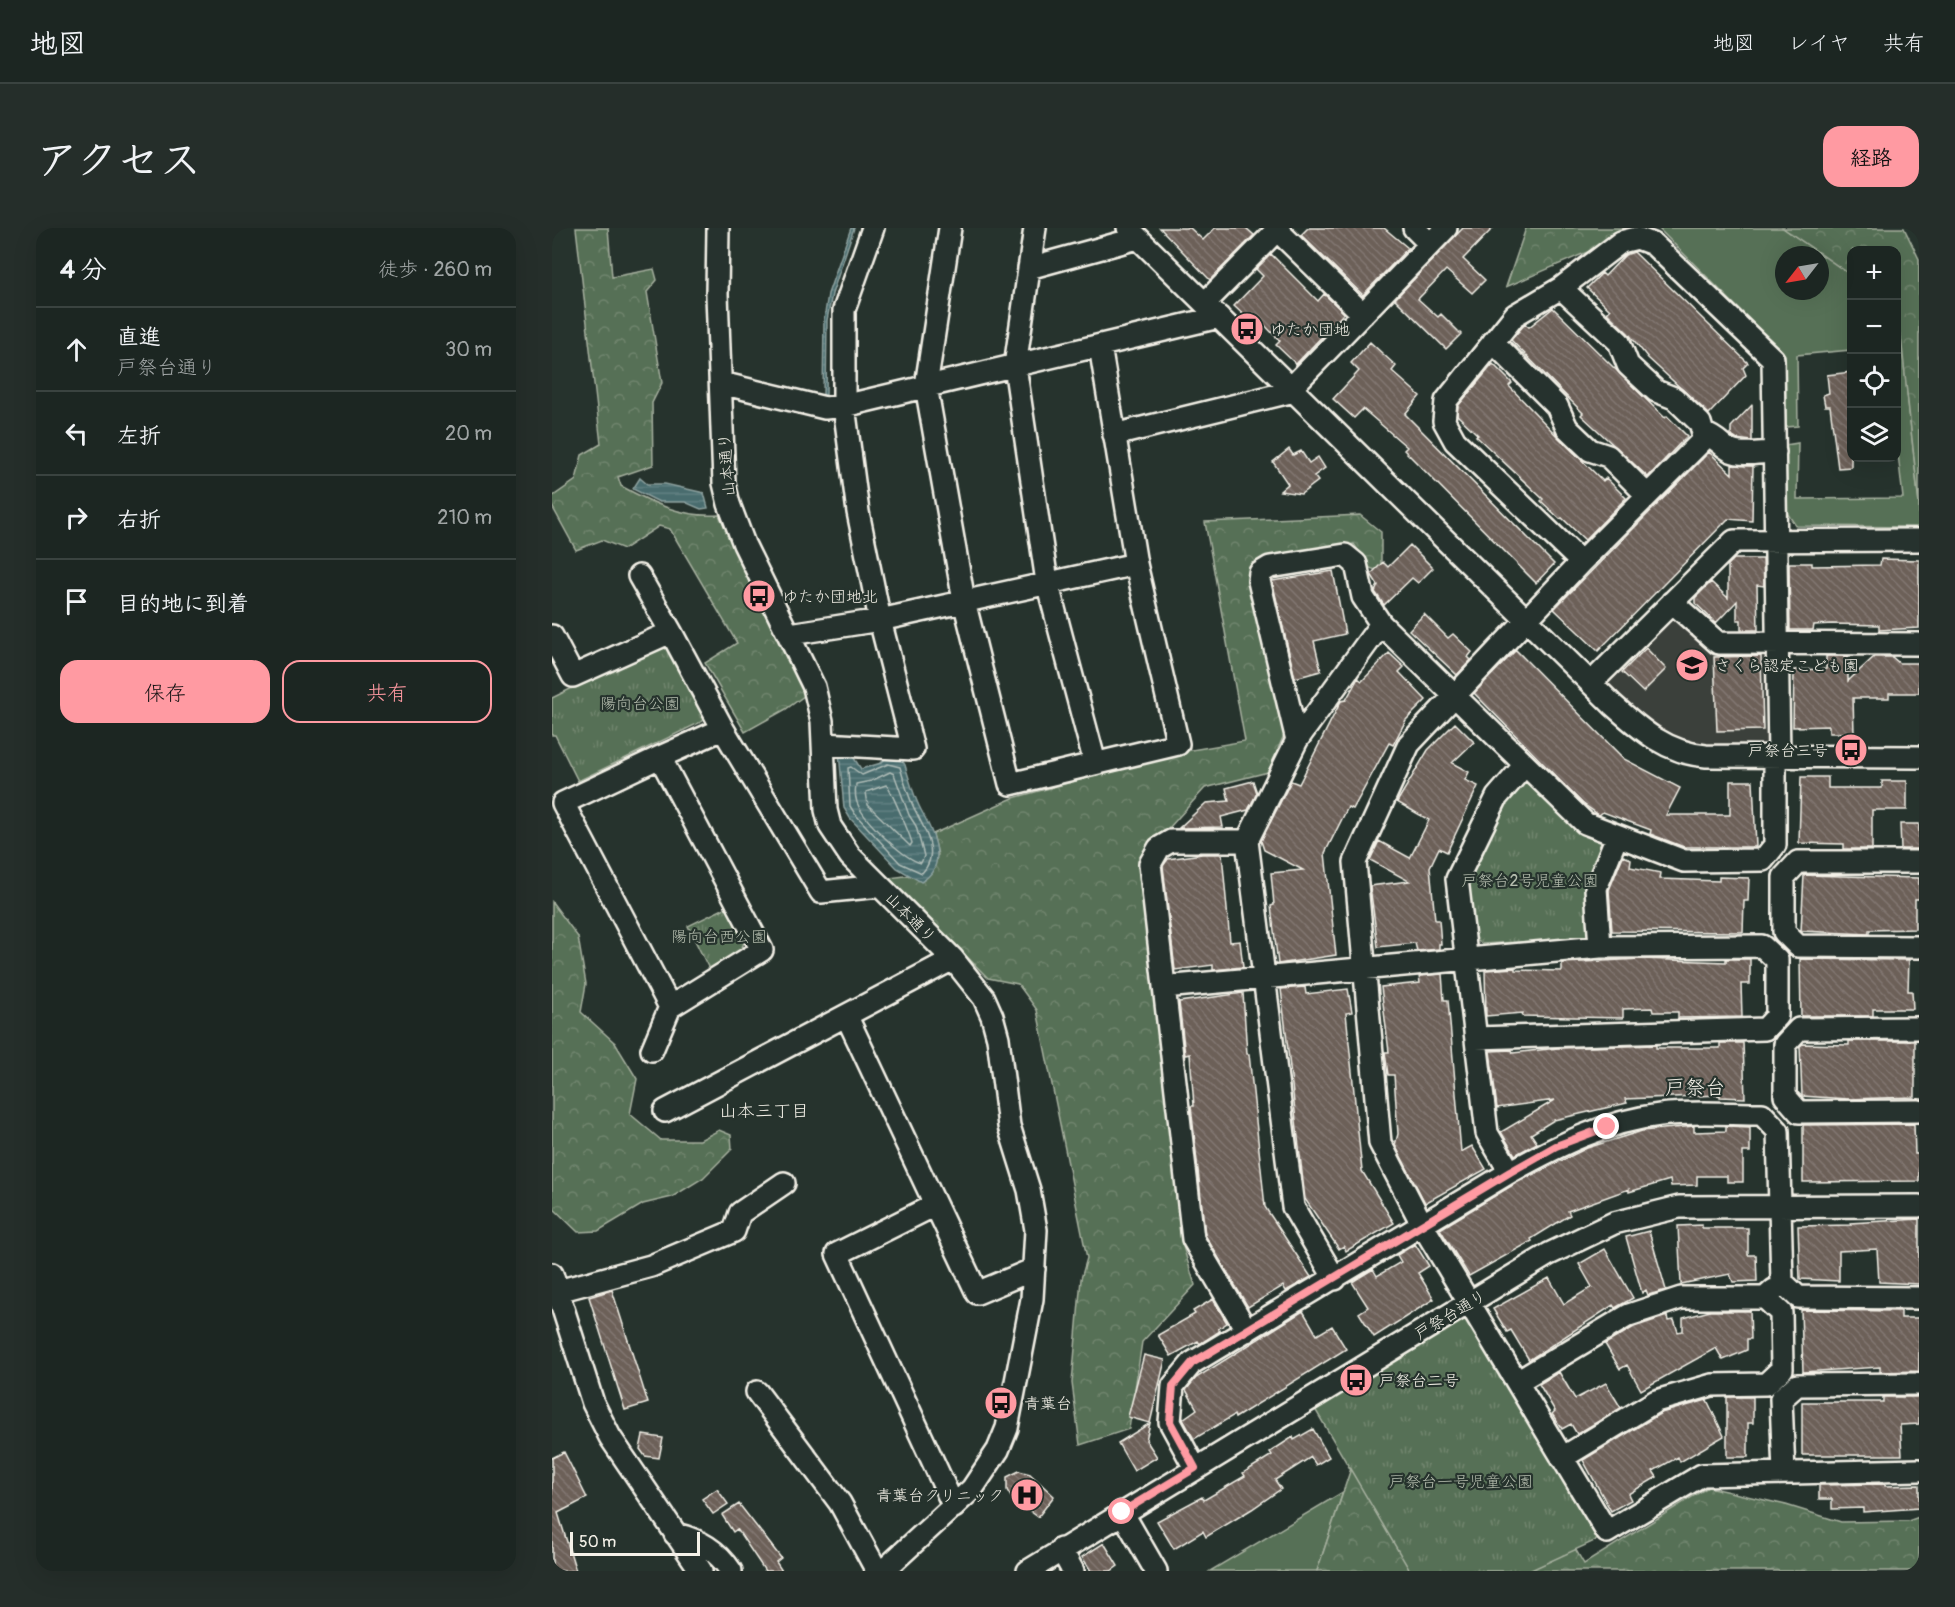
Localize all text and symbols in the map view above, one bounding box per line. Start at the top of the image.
text: 地図 [30,27,86,62]
text: 地図 [1713,30,1755,57]
text: レイヤ [1788,30,1850,57]
text: 共有 [1883,30,1925,57]
button: 経路 [1823,126,1919,187]
text: アクセス [36,135,201,187]
north arrow [1775,246,1829,300]
map controls [1847,246,1901,462]
button: + [1847,246,1901,300]
text: 4 分 [60,254,107,286]
text: 徒歩 · 260 m [378,257,492,282]
button: − [1847,300,1901,354]
bus stop icon: ゆたか団地 [1229,311,1265,347]
place label: ゆたか団地 [1270,320,1350,340]
text: 直進 [117,323,161,351]
icon: ahead [60,333,93,366]
text: 30 m [445,337,492,362]
button: locate [1847,354,1901,408]
text: 戸祭台通り [117,355,217,380]
button: layers [1847,408,1901,462]
icon: left [60,417,93,450]
text: 20 m [445,421,492,446]
text: 左折 [117,422,161,450]
street label: 山本通り [714,432,740,498]
icon: right [60,501,93,534]
text: 210 m [437,505,492,530]
text: 右折 [117,506,161,534]
bus stop icon: ゆたか団地北 [741,578,777,614]
icon: arrive [60,585,93,618]
place label: ゆたか団地北 [782,587,878,607]
text: 目的地に到着 [117,590,249,618]
school or university icon: さくら認定こども園 [1674,647,1710,683]
place label: さくら認定こども園 [1715,656,1859,676]
button: 保存 [60,660,270,723]
button: 共有 [282,660,492,723]
park label: 陽向台公園 [600,694,680,714]
bus stop icon: 戸祭台三号 [1833,732,1869,768]
place label: 戸祭台三号 [1748,741,1828,761]
park label: 戸祭台2号児童公園 [1462,871,1598,891]
street label: 山本通り [881,888,940,947]
park label: 陽向台西公園 [671,927,767,947]
district label: 戸祭台 [1665,1075,1725,1100]
district label: 山本三丁目 [719,1100,809,1123]
route end [1593,1113,1619,1139]
street label: 戸祭台通り [1411,1286,1490,1344]
bus stop icon: 戸祭台二号 [1338,1362,1374,1398]
place label: 戸祭台二号 [1379,1371,1459,1391]
bus stop icon: 青葉台 [983,1385,1019,1421]
place label: 青葉台 [1024,1394,1072,1414]
park label: 戸祭台一号児童公園 [1389,1472,1533,1492]
hospital icon: 青葉台クリニック [1009,1477,1045,1513]
place label: 青葉台クリニック [876,1486,1004,1506]
route start [1108,1498,1134,1524]
scale bar [570,1529,700,1556]
text: 50 m [579,1532,616,1552]

